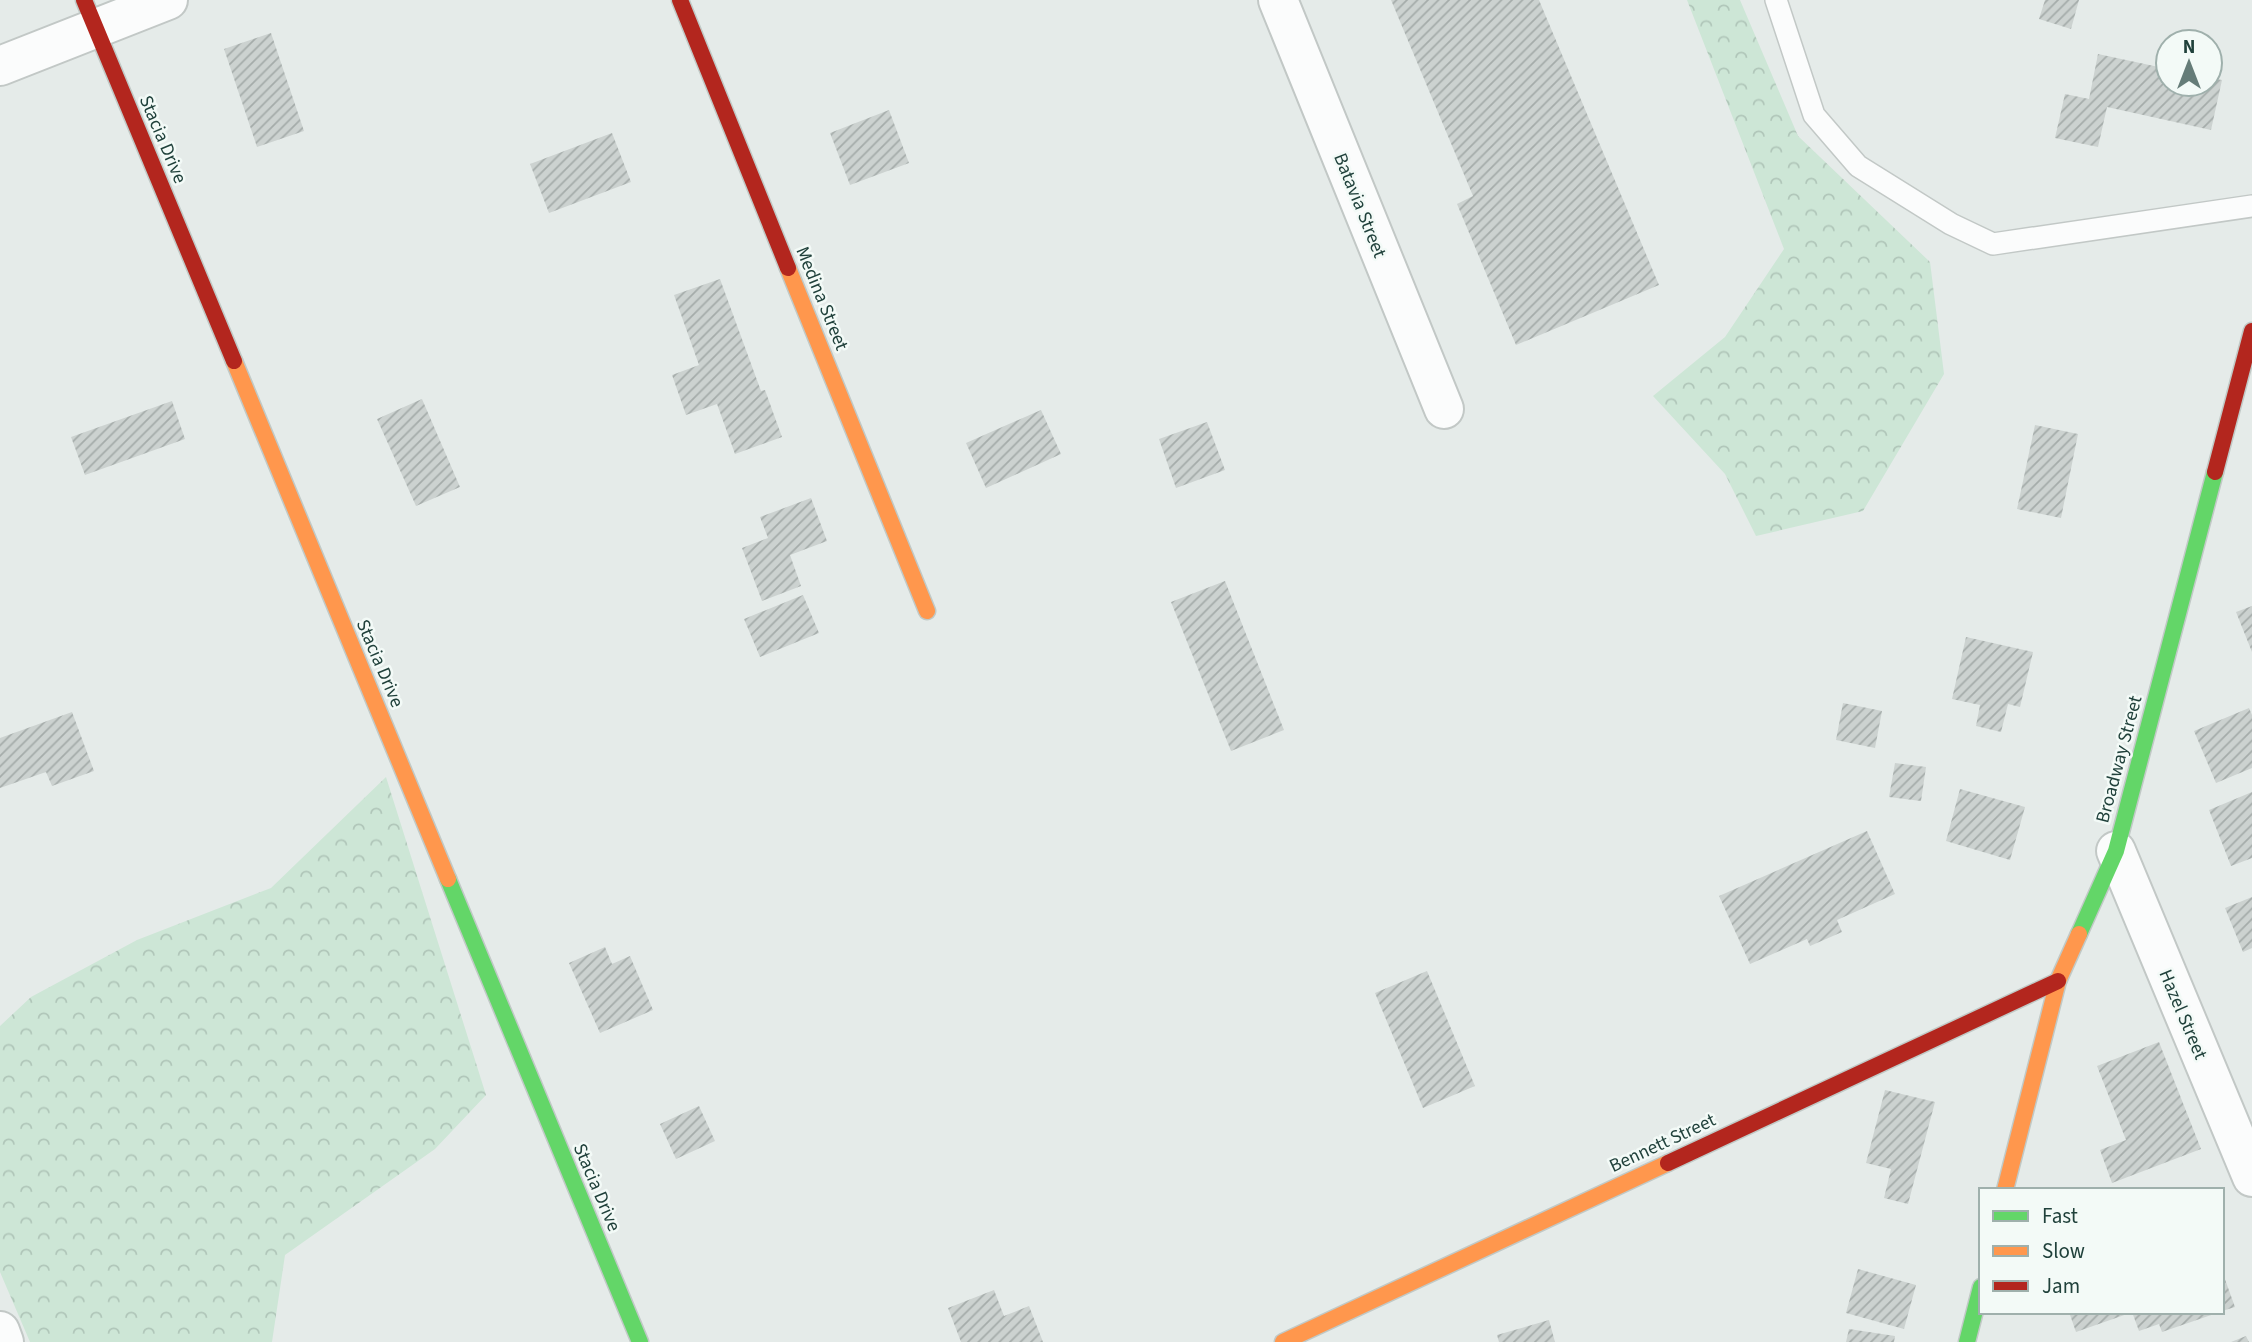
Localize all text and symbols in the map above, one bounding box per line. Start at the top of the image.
north arrow [2154,28,2224,98]
text: N [2183,34,2195,61]
street label: Stacia Drive [132,91,193,188]
street label: Batavia Street [1326,149,1393,262]
street label: Medina Street [789,243,855,355]
street label: Stacia Drive [349,615,410,712]
street label: Broadway Street [2089,692,2150,826]
street label: Hazel Street [2152,965,2214,1064]
street label: Bennett Street [1605,1107,1721,1180]
street label: Stacia Drive [566,1139,627,1236]
legend [1979,1188,2224,1314]
text: Fast [2042,1201,2078,1231]
text: Slow [2042,1236,2085,1266]
text: Jam [2042,1271,2080,1301]

